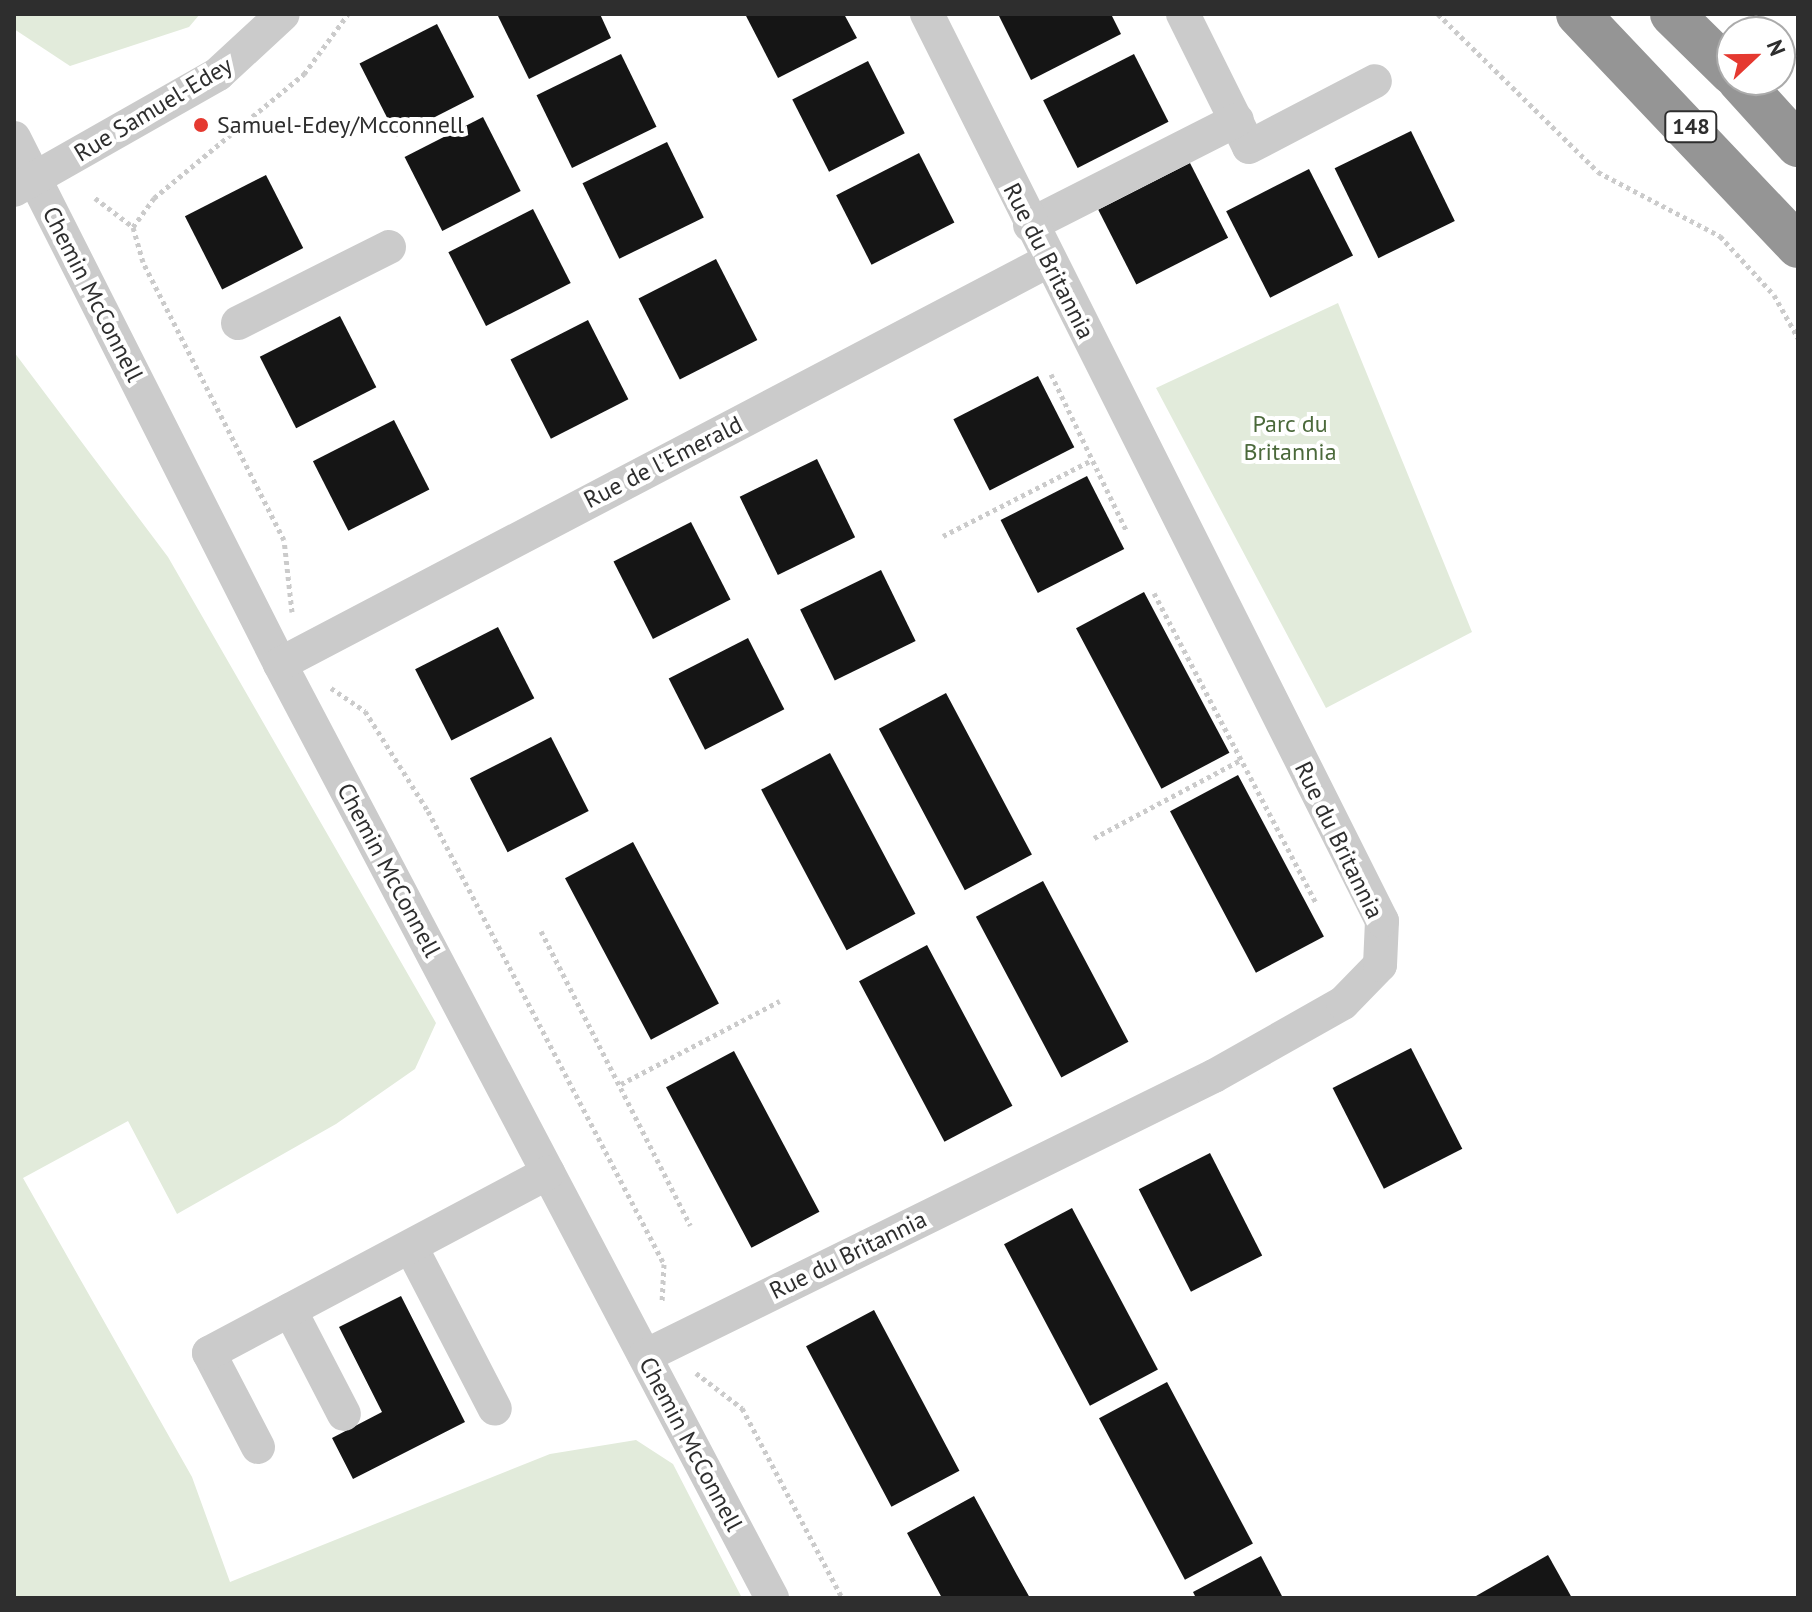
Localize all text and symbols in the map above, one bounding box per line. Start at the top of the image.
north arrow [1716,16,1796,96]
text: N [1761,36,1792,60]
street label: Rue Samuel-Edey [69,51,237,167]
road number: 148 [1663,109,1719,145]
place label: Samuel-Edey/Mcconnell [217,111,464,139]
marker: Samuel-Edey/Mcconnell [192,116,210,134]
street label: Rue du Britannia [997,178,1101,344]
street label: Chemin McConnell [36,202,150,386]
street label: Rue de l'Emerald [579,410,747,514]
park label: Parc du Britannia [1243,410,1337,466]
street label: Rue du Britannia [1289,757,1389,923]
street label: Chemin McConnell [331,778,447,962]
street label: Rue du Britannia [765,1205,931,1305]
street label: Chemin McConnell [633,1352,749,1536]

